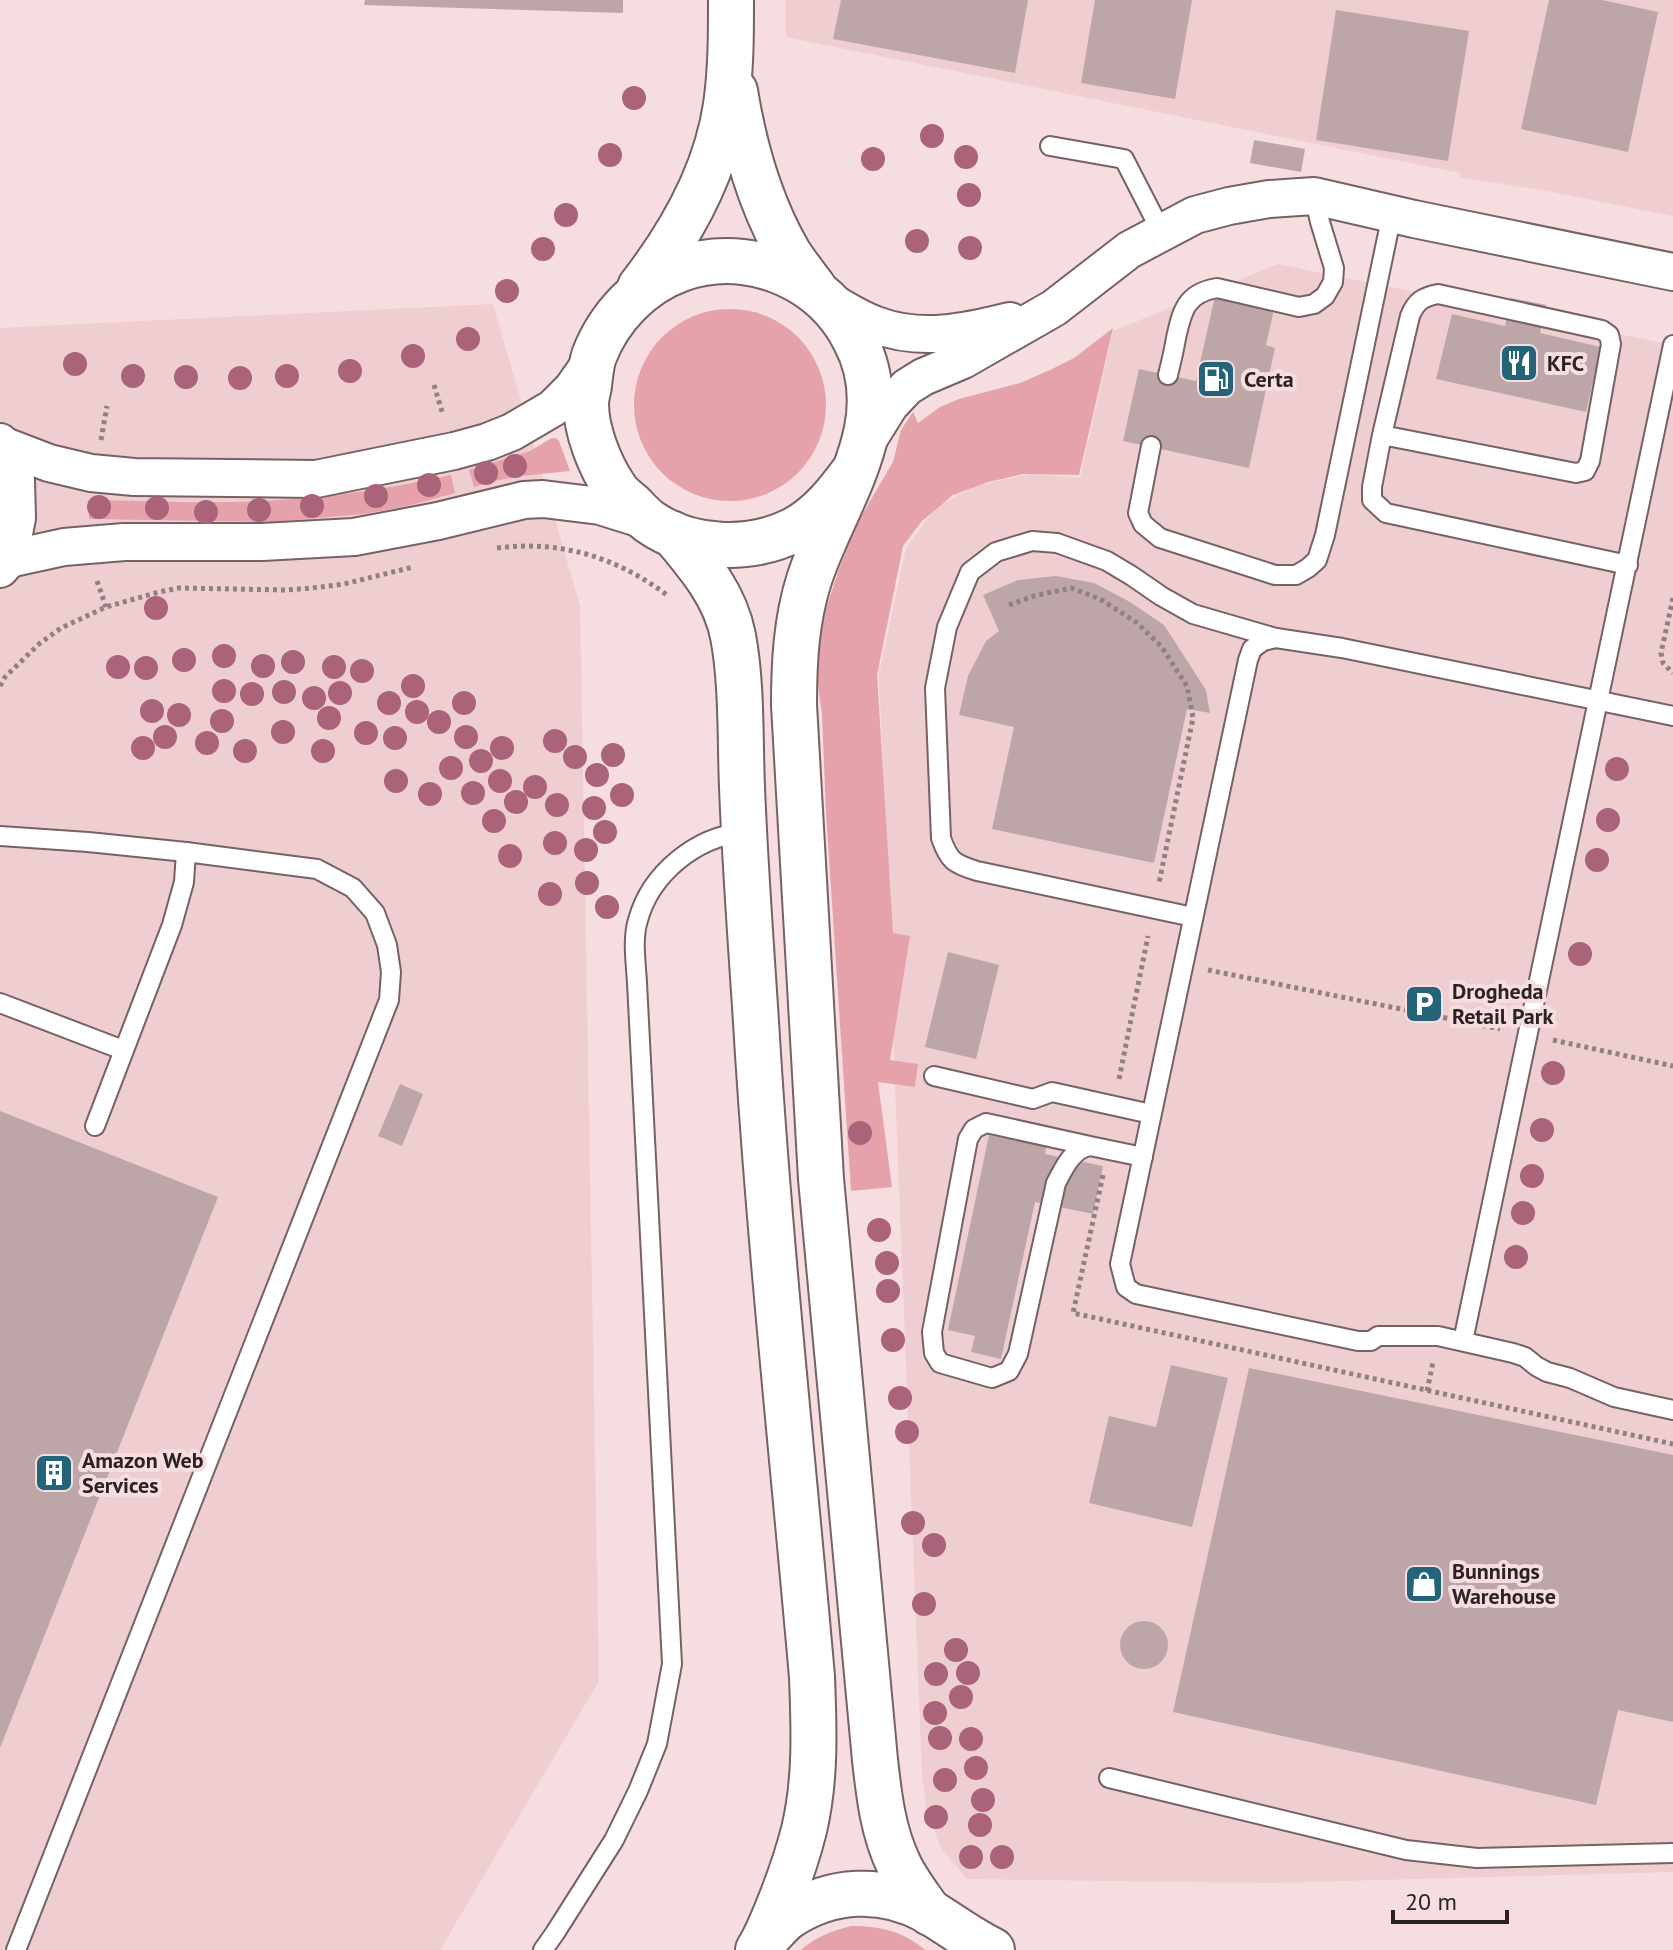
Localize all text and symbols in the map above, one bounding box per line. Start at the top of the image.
restaurant icon: KFC [1498,342,1540,384]
place label: KFC [1547,349,1584,377]
fuel station icon: Certa [1195,358,1237,400]
place label: Certa [1244,365,1294,393]
place label: Drogheda Retail Park [1452,977,1553,1030]
parking icon: Drogheda Retail Park [1403,983,1445,1025]
place label: Amazon Web Services [82,1446,204,1499]
building icon: Amazon Web Services [33,1452,75,1494]
place label: Bunnings Warehouse [1452,1557,1556,1610]
shop icon: Bunnings Warehouse [1403,1563,1445,1605]
scale bar [1393,1874,1507,1924]
text: 20 m [1405,1886,1457,1917]

